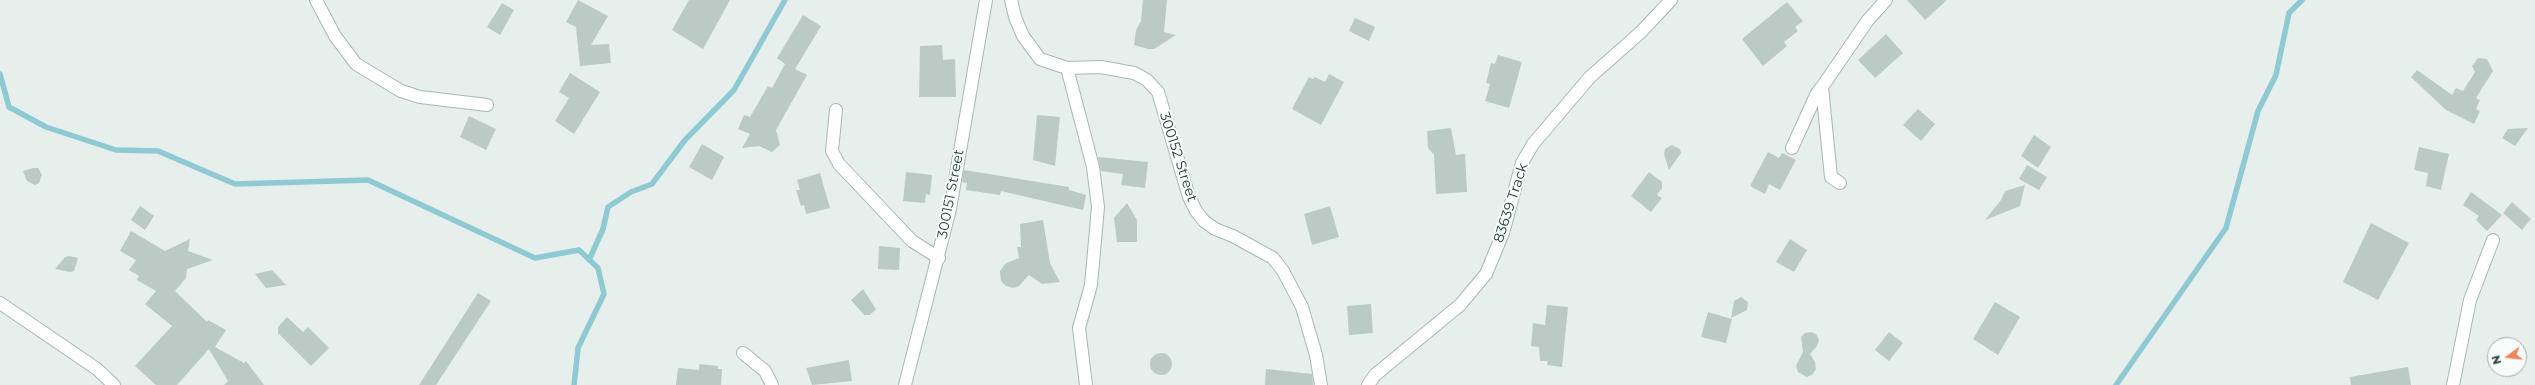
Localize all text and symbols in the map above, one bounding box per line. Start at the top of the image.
street label: 300152 Street [1156,110,1200,204]
street label: 300151 Street [934,148,968,240]
street label: 83639 Track [1490,161,1532,245]
north arrow [2487,337,2527,377]
text: N [2488,354,2504,366]

